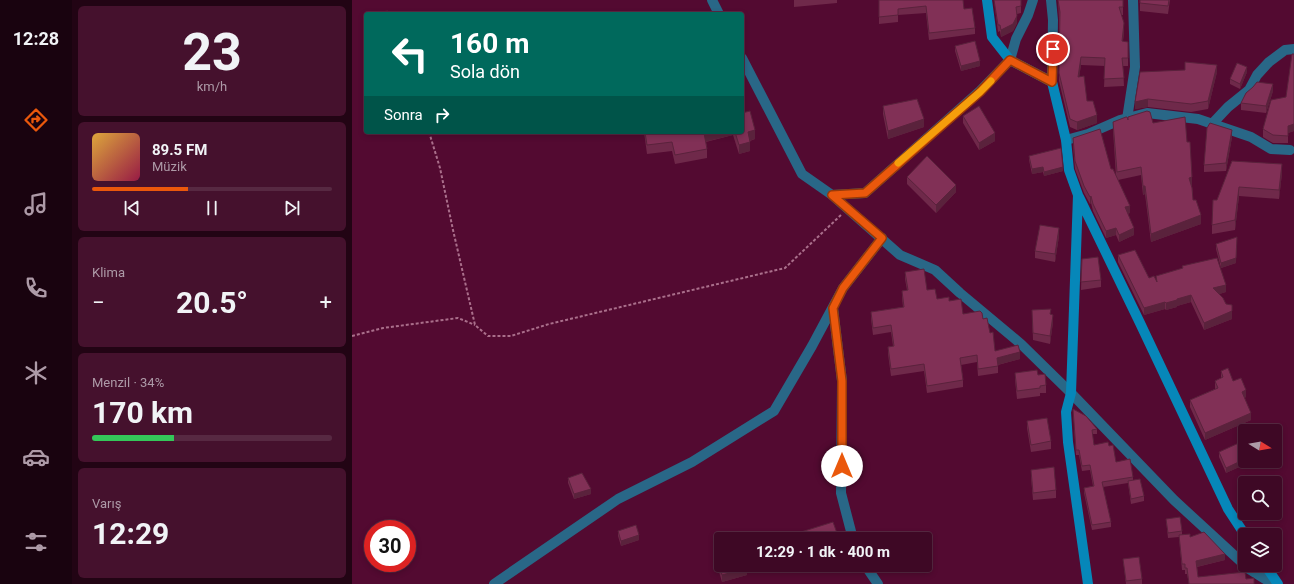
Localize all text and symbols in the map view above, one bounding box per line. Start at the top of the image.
text: 23 [182,22,242,83]
text: 160 m [450,27,529,60]
text: 12:28 [13,28,59,49]
icon: left [384,28,436,80]
pin [1036,32,1070,66]
icon: arrive [1042,38,1064,60]
text: Sola dön [450,61,520,82]
text: km/h [197,79,227,94]
icon: right [431,104,453,126]
icon: directions [22,106,50,134]
text: Sonra [384,106,423,124]
text: 89.5 FM [152,141,207,159]
text: Müzik [152,159,187,174]
icon: music [22,190,50,218]
icon: previous [121,197,143,219]
icon: pause [201,197,223,219]
icon: next [281,197,303,219]
text: Klima [92,265,125,280]
icon: phone [22,274,50,302]
text: 20.5° [176,285,248,320]
text: − [92,290,105,315]
text: + [320,290,332,315]
icon: climate [22,359,50,387]
text: Menzil · 34% [92,375,164,390]
text: 170 km [92,395,193,430]
north arrow [1238,424,1282,468]
map controls [1238,424,1282,572]
icon: car [22,443,50,471]
position arrow [821,445,863,487]
button: search [1238,476,1282,520]
text: Varış [92,496,121,511]
text: 12:29 [92,516,169,551]
speed limit sign: 30 [364,520,416,572]
icon: filters [22,528,50,556]
button: layers [1238,528,1282,572]
text: 12:29 · 1 dk · 400 m [756,543,890,561]

